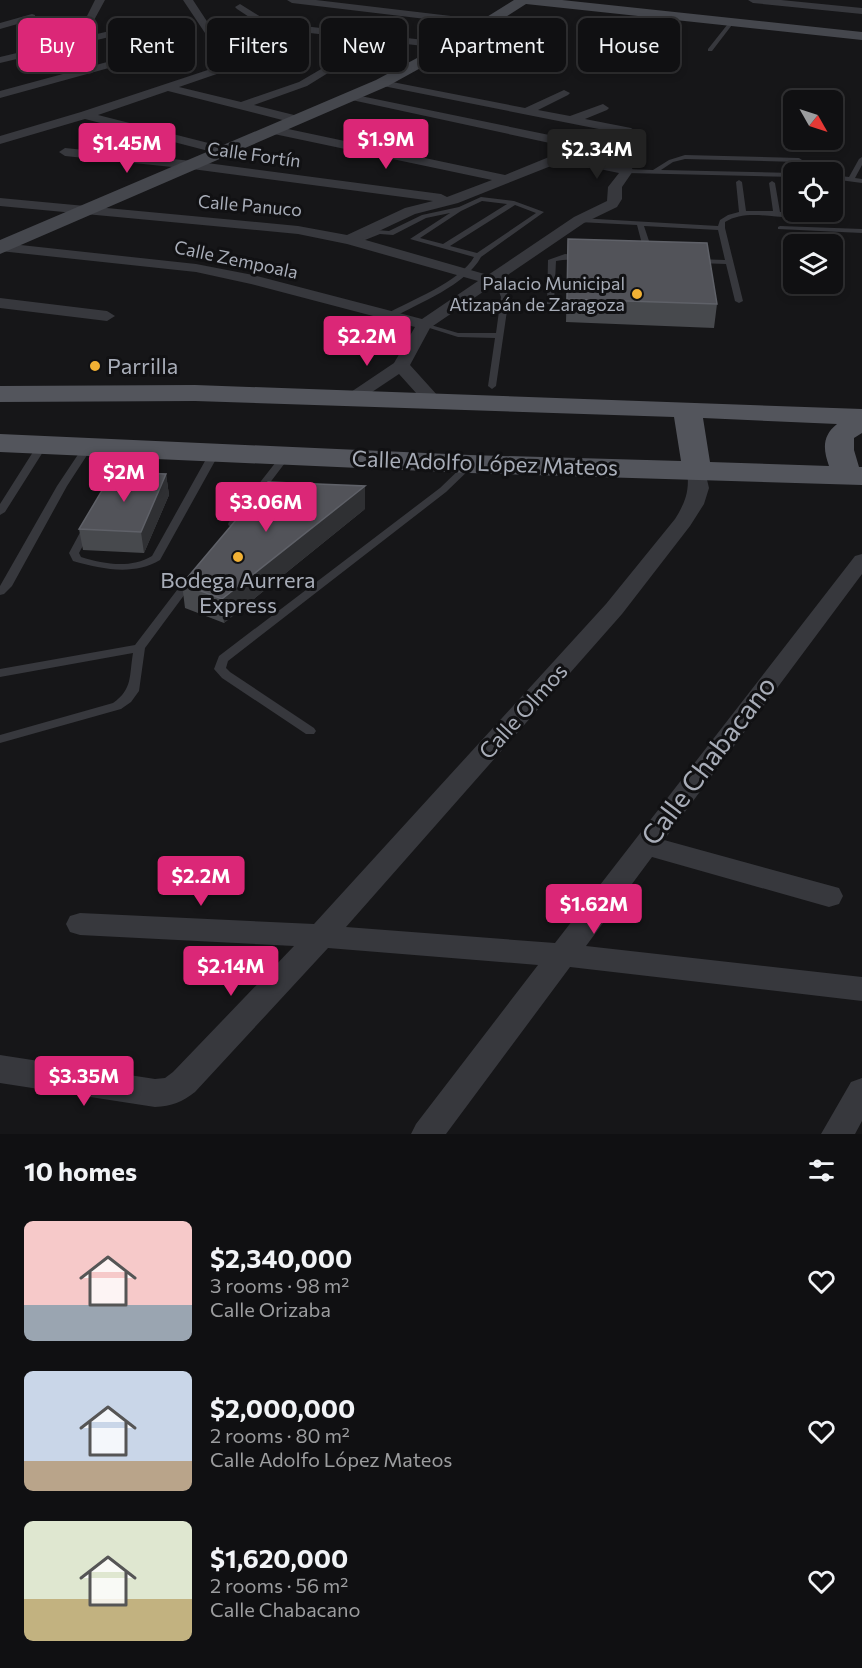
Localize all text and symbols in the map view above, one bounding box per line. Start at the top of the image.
chip: Buy [18,18,96,72]
chip: Rent [108,18,195,72]
chip: Filters [207,18,309,72]
chip: New [321,18,407,72]
chip: Apartment [419,18,566,72]
chip: House [578,18,680,72]
north arrow [783,90,843,150]
map controls [783,90,843,294]
pin: $1.9M [344,119,428,170]
pin: $1.45M [78,123,176,174]
text: $1.9M [357,126,415,150]
pin: $2.34M [548,129,646,180]
text: $1.45M [93,130,161,154]
text: $2.34M [561,136,633,160]
street label: Calle Fortín [206,137,302,171]
button: locate [783,162,843,222]
street label: Calle Panuco [197,189,303,221]
button: layers [783,234,843,294]
street label: Calle Zempoala [172,235,300,283]
place label: Palacio Municipal Atizapán de Zaragoza [449,272,625,315]
marker: Palacio Municipal Atizapán de Zaragoza [630,287,644,301]
pin: $2.2M [325,316,409,367]
text: $2.2M [338,323,396,347]
place label: Parrilla [107,352,178,379]
marker: Parrilla [88,359,102,373]
street label: Calle Adolfo López Mateos [351,444,619,481]
pin: $2M [95,452,153,503]
text: $2M [103,459,145,483]
pin: $3.06M [217,482,315,533]
text: $3.06M [230,489,302,513]
marker: Bodega Aurrera Express [231,550,245,564]
place label: Bodega Aurrera Express [160,566,316,618]
street label: Calle Olmos [473,657,573,764]
street label: Calle Chabacano [634,669,782,851]
pin: $2.2M [159,856,243,907]
text: $2.2M [172,863,230,887]
pin: $1.62M [545,884,643,935]
text: $1.62M [560,891,628,915]
pin: $2.14M [182,946,280,997]
text: $2.14M [197,953,265,977]
pin: $3.35M [35,1056,133,1107]
text: $3.35M [49,1063,119,1087]
icon: filters [805,1154,838,1187]
text: 10 homes [24,1155,137,1186]
text: $2,340,000 [210,1242,352,1273]
icon: home [72,1245,144,1317]
icon: heart [805,1265,838,1298]
text: 3 rooms · 98 m² [210,1273,349,1297]
text: Calle Orizaba [210,1297,331,1321]
text: $2,000,000 [210,1392,355,1423]
icon: home [72,1395,144,1467]
icon: heart [805,1415,838,1448]
text: 2 rooms · 80 m² [210,1423,350,1447]
text: Calle Adolfo López Mateos [210,1447,452,1471]
text: $1,620,000 [210,1542,348,1573]
icon: home [72,1545,144,1617]
icon: heart [805,1565,838,1598]
text: 2 rooms · 56 m² [210,1573,348,1597]
text: Calle Chabacano [210,1597,360,1621]

